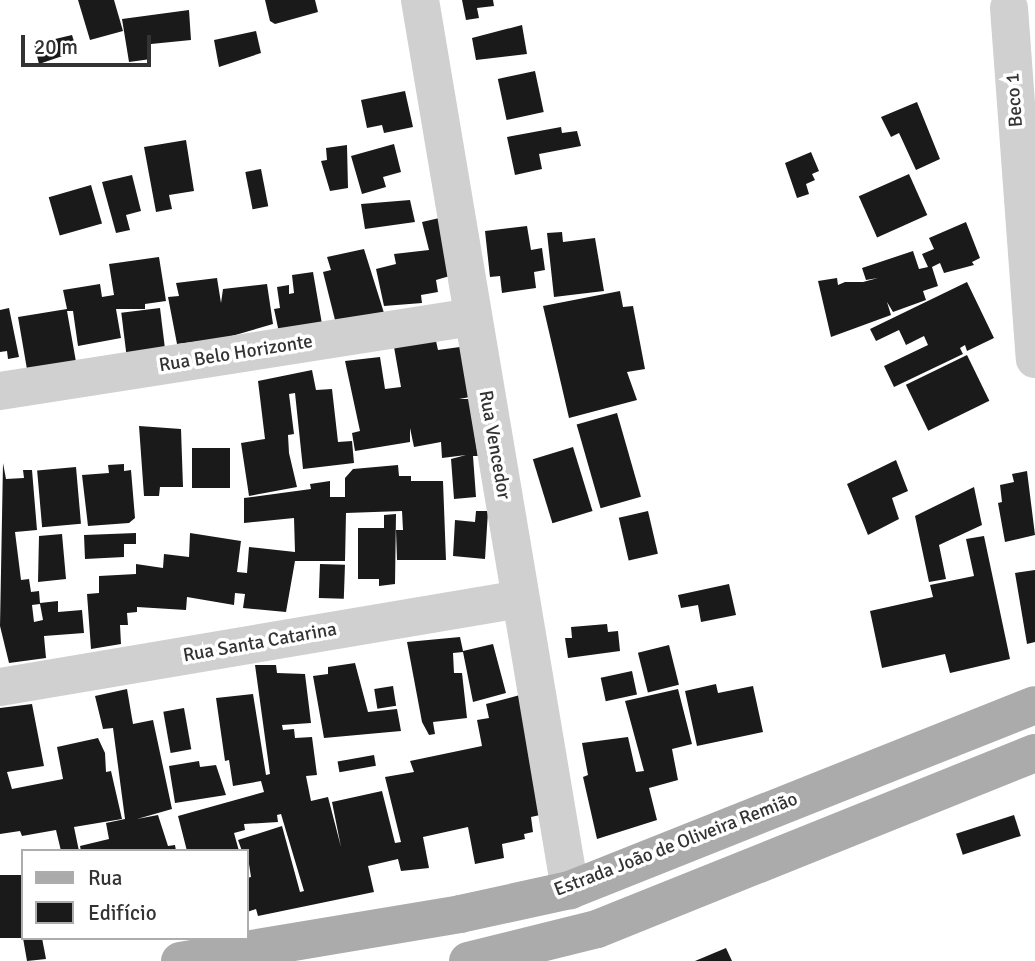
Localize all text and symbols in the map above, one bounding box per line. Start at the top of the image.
scale bar [24,21,154,65]
text: 20 m [34,34,78,60]
street label: Beco 1 [1002,72,1028,128]
street label: Rua Belo Horizonte [158,331,314,377]
street label: Rua Vencedor [473,389,515,501]
street label: Rua Santa Catarina [181,618,339,668]
street label: Estrada João de Oliveira Remião [551,788,801,902]
legend [21,849,248,940]
text: Rua [88,865,122,891]
text: Edifício [88,900,157,926]

